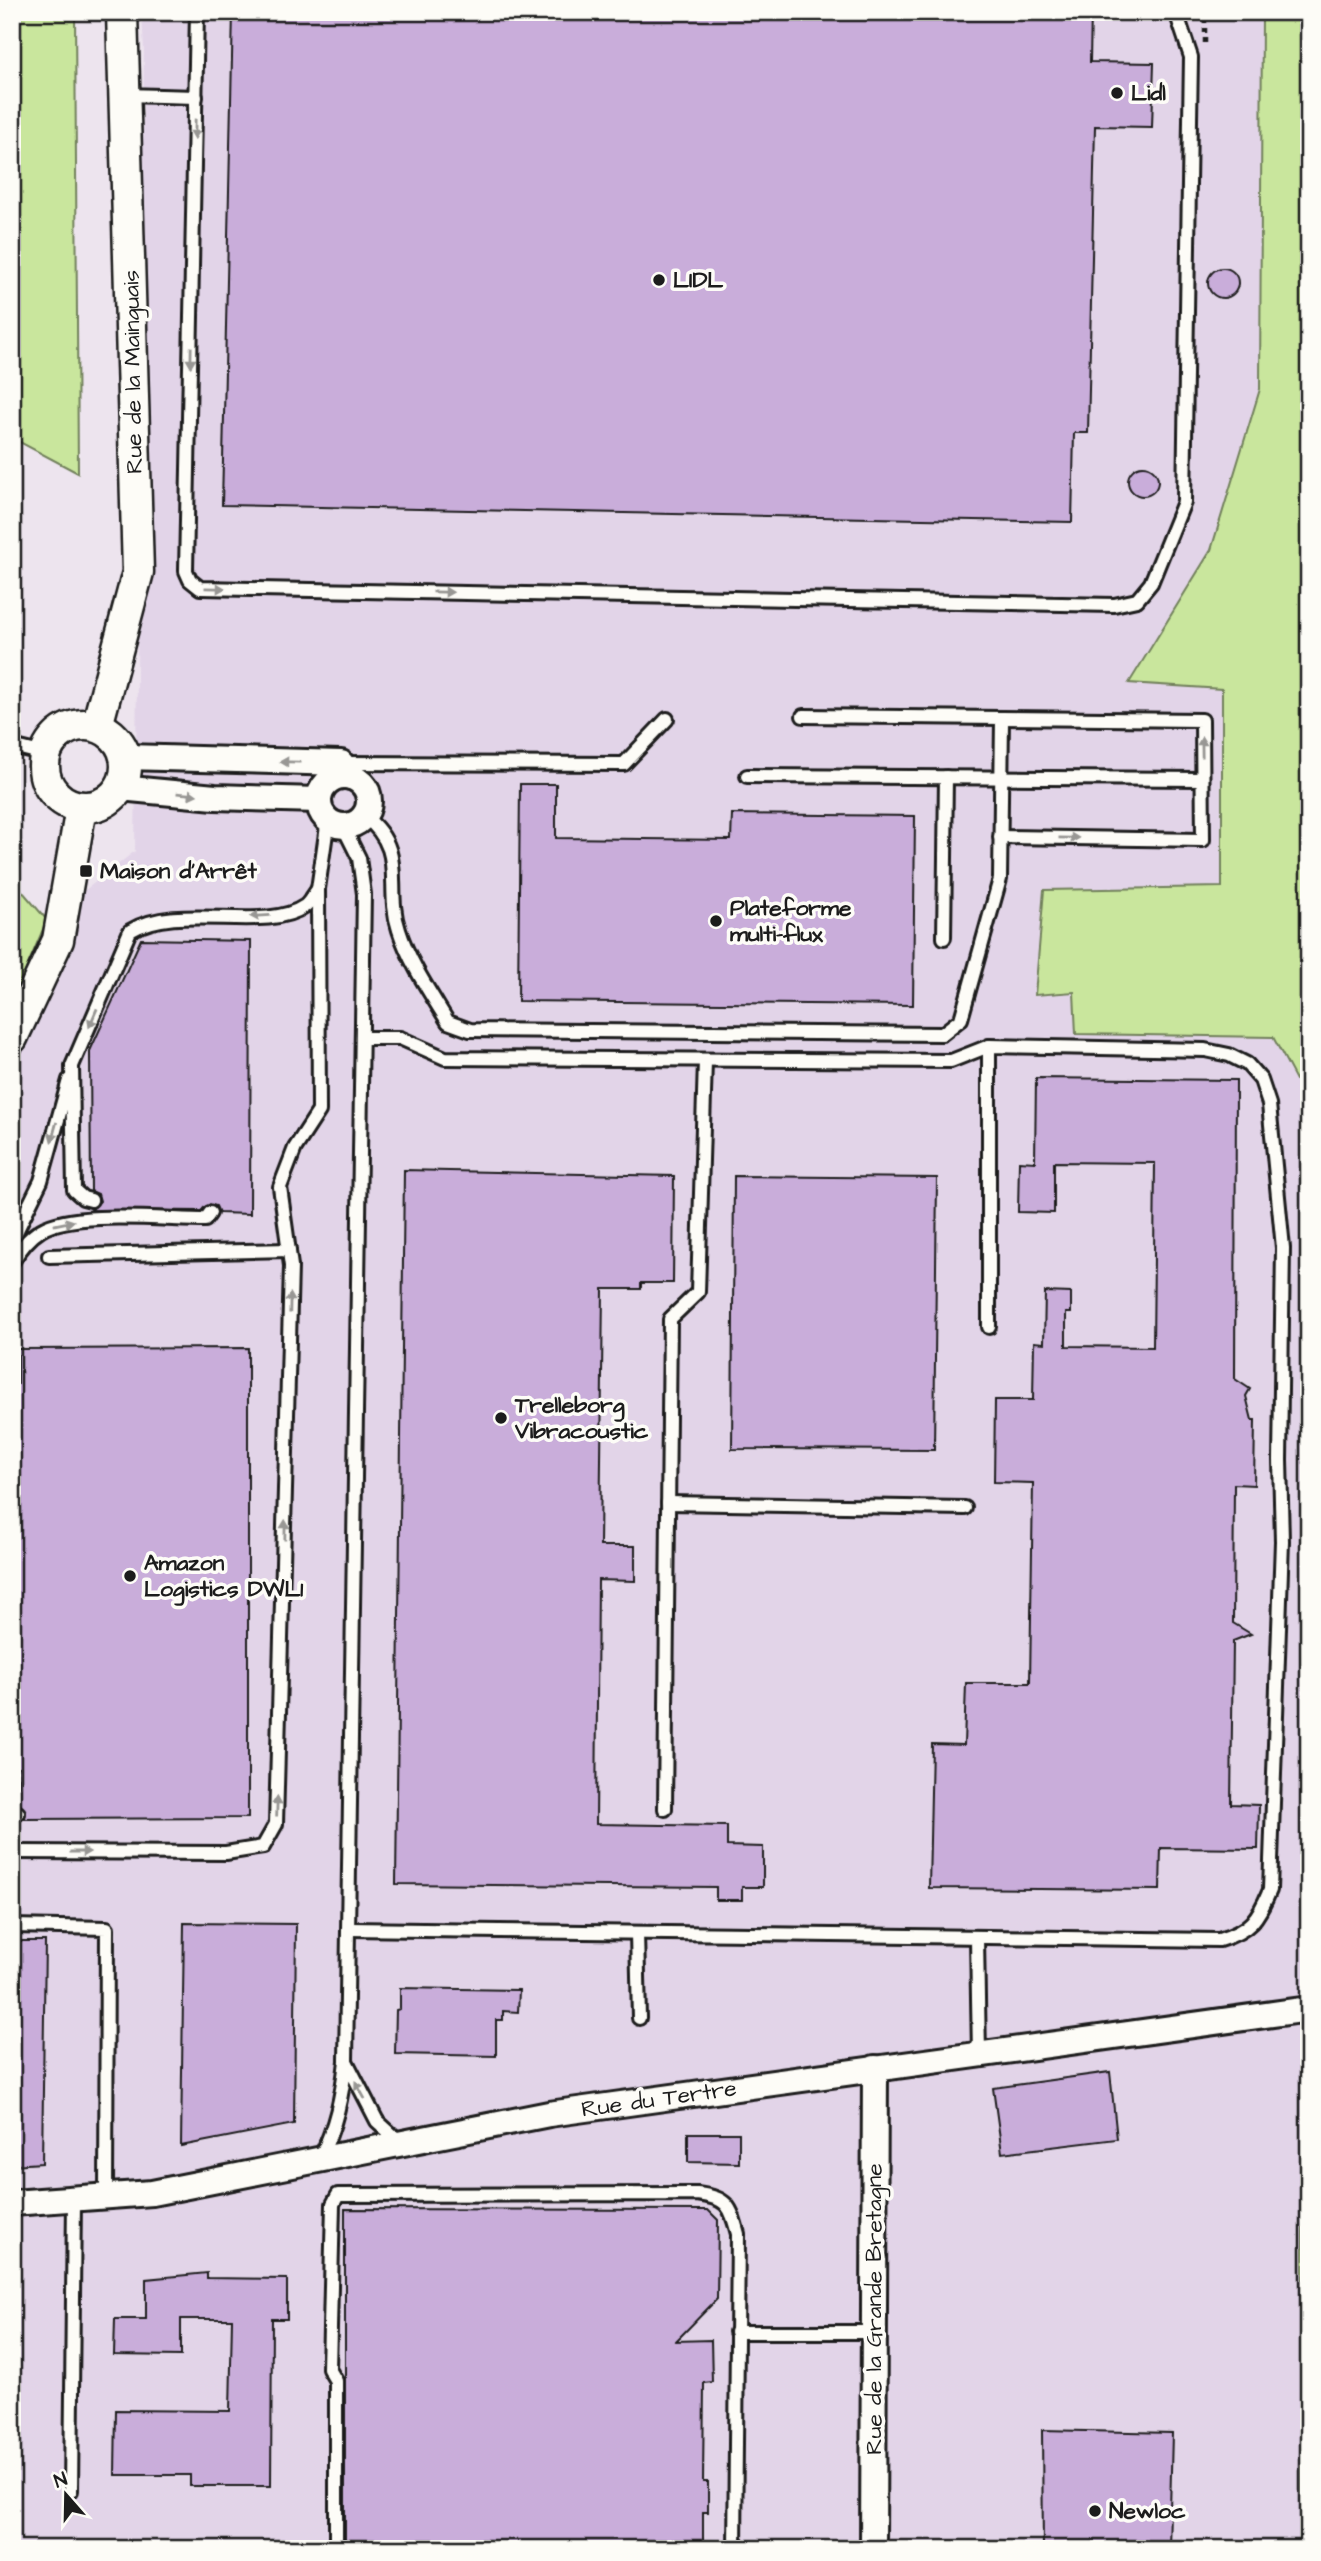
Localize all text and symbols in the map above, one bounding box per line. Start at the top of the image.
place label: Lidl [1131,77,1166,109]
marker: Lidl [1109,85,1125,101]
one-way arrow [190,119,201,141]
place label: LIDL [673,264,723,296]
street label: Rue de la Mainguais [115,270,152,474]
marker: LIDL [651,272,667,288]
one-way arrow [185,346,197,368]
one-way arrow [205,583,227,594]
one-way arrow [432,587,454,598]
one-way arrow [1196,736,1208,758]
one-way arrow [278,757,300,768]
one-way arrow [177,789,199,800]
one-way arrow [1058,832,1080,844]
place label: Maison d'Arrêt [100,855,257,887]
marker: Maison d'Arrêt [78,863,94,879]
place label: Plateforme multi-flux [730,892,852,950]
one-way arrow [248,911,270,922]
marker: Plateforme multi-flux [708,913,724,929]
one-way arrow [87,1008,99,1028]
one-way arrow [48,1121,59,1143]
one-way arrow [53,1217,75,1228]
one-way arrow [284,1291,296,1313]
place label: Trelleborg Vibracoustic [514,1389,649,1447]
marker: Trelleborg Vibracoustic [493,1410,509,1426]
one-way arrow [279,1519,290,1541]
place label: Amazon Logistics DWL1 [144,1547,303,1606]
marker: Amazon Logistics DWL1 [122,1568,138,1584]
one-way arrow [272,1795,283,1817]
one-way arrow [70,1846,92,1858]
street label: Rue du Tertre [579,2072,739,2126]
one-way arrow [354,2081,366,2100]
street label: Rue de la Grande Bretagne [858,2163,891,2455]
north arrow [32,2460,102,2530]
text: N [50,2466,71,2495]
place label: Newloc [1109,2495,1186,2527]
marker: Newloc [1087,2503,1103,2519]

